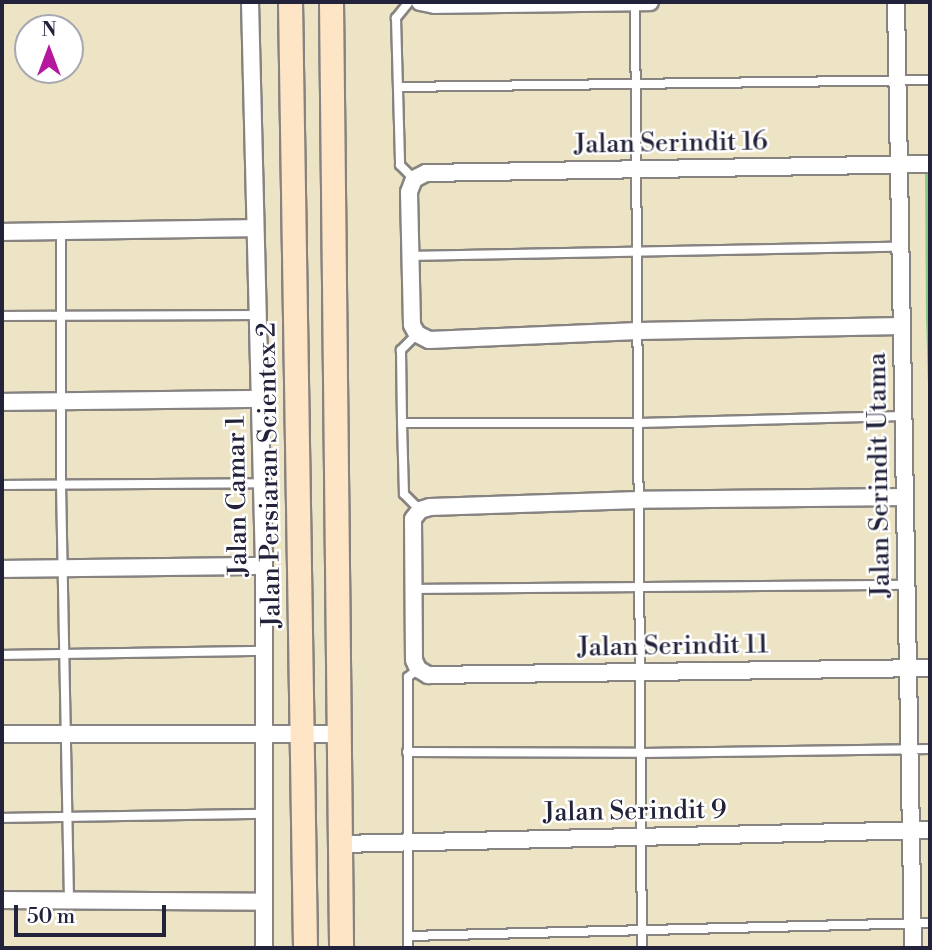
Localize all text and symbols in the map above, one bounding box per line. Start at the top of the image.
north arrow [14,14,84,84]
text: N [41,18,57,42]
street label: Jalan Serindit 16 [574,127,768,161]
street label: Jalan Persiaran Scientex 2 [252,322,288,628]
street label: Jalan Serindit Utama [862,352,898,598]
street label: Jalan Camar 1 [221,415,255,577]
street label: Jalan Serindit 11 [577,630,769,664]
street label: Jalan Serindit 9 [543,795,727,829]
scale bar [18,890,170,934]
text: 50 m [27,904,75,930]

